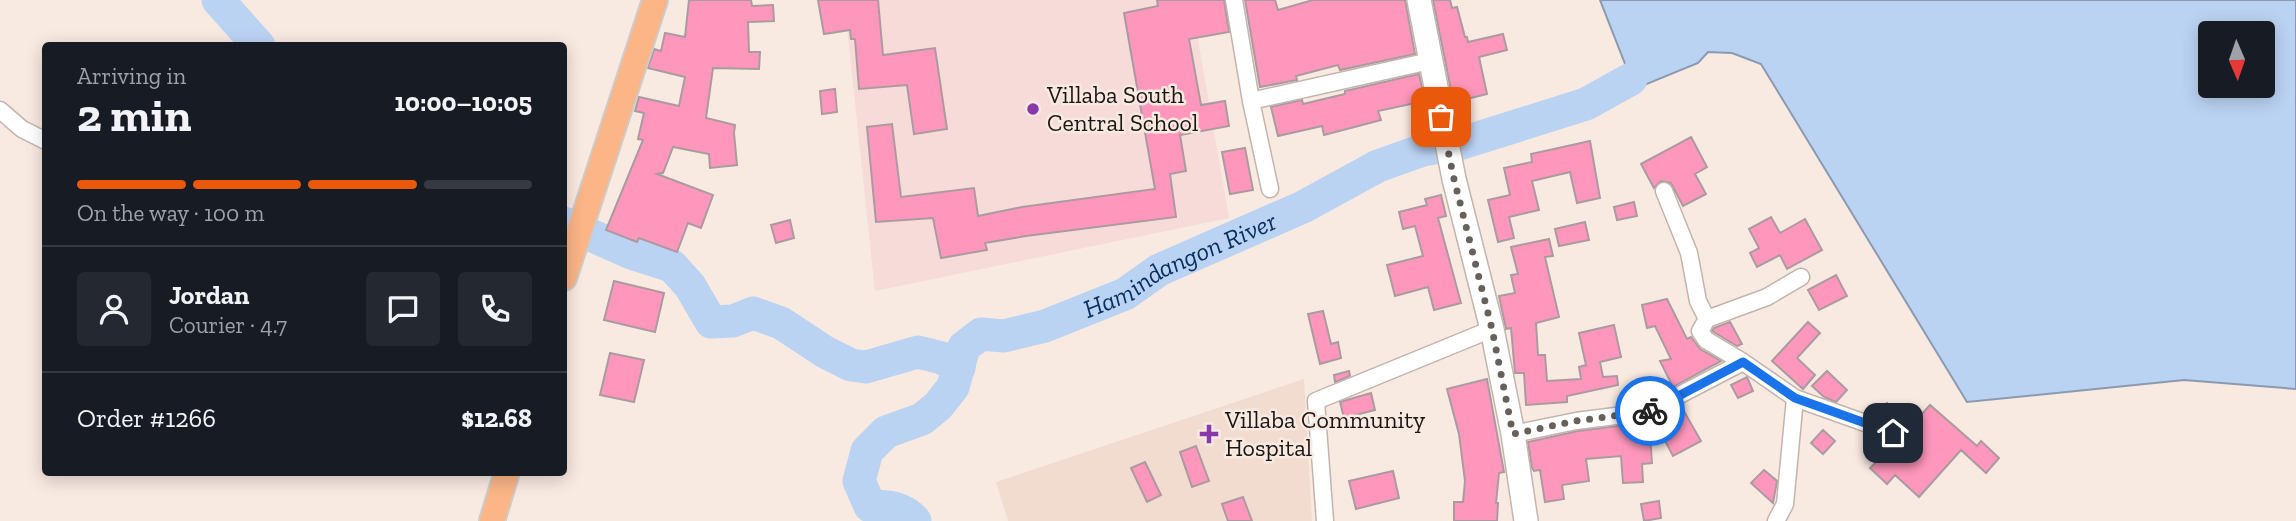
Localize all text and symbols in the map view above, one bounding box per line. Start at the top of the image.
north arrow [2198,21,2275,98]
map controls [2198,21,2275,98]
text: Arriving in [77,62,186,90]
place label: Villaba South Central School [1046,80,1198,137]
text: 10:00–10:05 [395,86,532,118]
pin [1411,87,1471,147]
text: 2 min [77,88,192,143]
icon: bag [1422,98,1460,136]
marker: Villaba South Central School [1025,101,1041,117]
text: On the way · 100 m [77,199,264,227]
water label: Hamindangon River [1078,205,1281,325]
button: person [77,272,151,346]
button: chat [366,272,440,346]
button: phone [458,272,532,346]
text: Jordan [169,279,249,311]
text: Courier · 4.7 [169,311,287,339]
courier [1615,376,1685,446]
icon: bike [1631,392,1669,430]
text: Order #1266 [77,402,216,434]
text: $12.68 [461,402,532,434]
pin [1863,403,1923,463]
place label: Villaba Community Hospital [1224,405,1426,462]
icon: home [1874,414,1912,452]
marker: Villaba Community Hospital [1199,424,1219,444]

